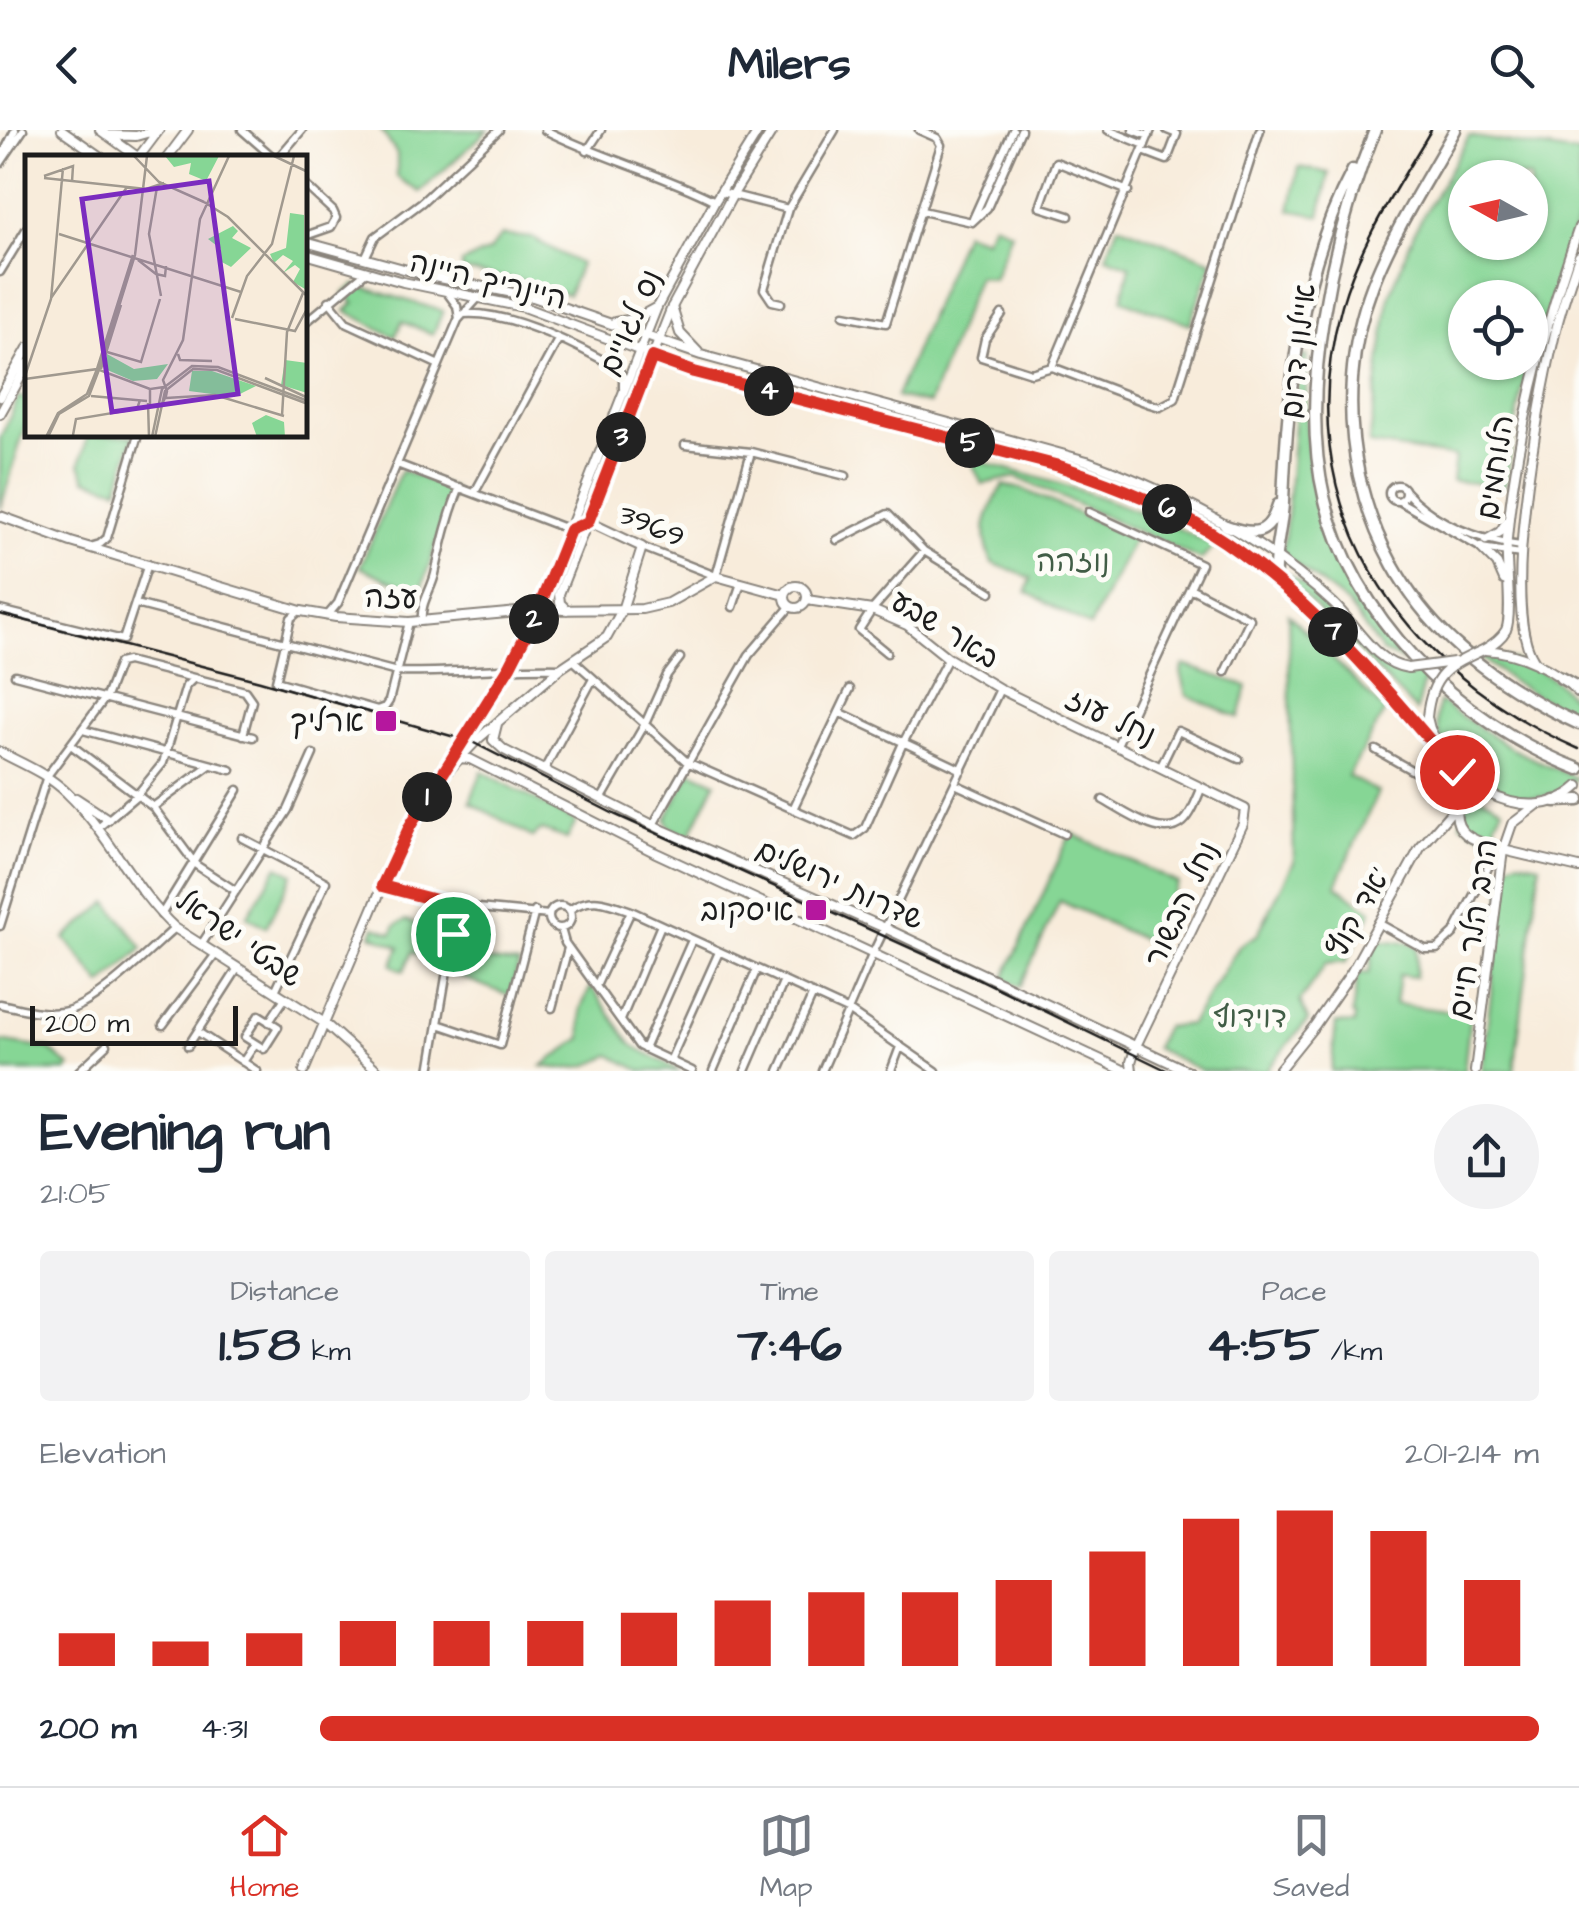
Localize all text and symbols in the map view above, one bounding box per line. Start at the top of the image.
text: Milers [728,34,851,96]
icon: back [40,38,95,93]
icon: search [1484,38,1539,93]
inset map [25,155,308,438]
north arrow [1448,160,1548,260]
map controls [1448,160,1548,380]
street label: היינריך היינה [405,241,571,321]
street label: נס לגויים [589,263,673,382]
button: locate [1448,280,1548,380]
street label: איילון דרום [1271,281,1327,421]
pin: 4 [744,366,794,416]
text: 4 [759,371,779,410]
pin: 3 [596,412,646,462]
street label: הלוחמים [1467,412,1525,523]
text: 3 [614,417,628,456]
pin: 5 [945,418,995,468]
text: 5 [960,423,980,462]
pin: 6 [1142,484,1192,534]
text: 6 [1158,489,1176,528]
street label: 3969 [612,493,691,559]
park label: נוזהה [1036,541,1110,583]
street label: עזה [364,577,418,619]
street label: באר שבע [882,580,1007,679]
pin: 2 [509,594,559,644]
text: 2 [526,599,542,638]
pin: 7 [1308,607,1358,657]
text: 7 [1324,612,1342,651]
street label: נחל עוז [1058,679,1163,757]
place label: ארליך [290,701,364,743]
marker: ארליך [373,708,399,734]
pin [1415,730,1500,815]
icon: check [1430,745,1485,800]
pin: 1 [402,772,452,822]
text: 1 [425,777,429,816]
street label: שדרות ירושלים [749,829,930,941]
street label: נחל הבשור [1135,835,1229,974]
street label: הרב הלר חיים [1439,836,1509,1023]
street label: אד קוץ' [1317,860,1401,965]
street label: שבטי ישראל [167,880,310,998]
place label: איסקוב [701,890,794,932]
pin [411,892,496,977]
marker: איסקוב [803,897,829,923]
icon: arrive [426,907,481,962]
park label: דוידוף [1213,997,1287,1039]
scale bar [30,1001,238,1046]
text: 200 m [45,1004,129,1043]
text: Evening run [40,1095,330,1171]
button: share [1434,1104,1539,1209]
text: 21:05 [40,1171,111,1216]
text: Distance [230,1272,339,1311]
text: Time [760,1272,819,1311]
text: Pace [1262,1272,1327,1311]
text: 1.58 [219,1311,300,1380]
text: 7:46 [737,1311,842,1380]
text: 4:55 [1206,1311,1319,1380]
text: km [300,1332,351,1371]
text: /km [1319,1332,1382,1371]
text: Elevation [40,1431,166,1476]
text: 201–214 m [1405,1431,1539,1476]
text: 200 m [40,1706,136,1751]
text: 4:31 [200,1706,248,1751]
tab: Home [230,1808,299,1907]
tab: Map [759,1808,814,1907]
tab: Saved [1273,1808,1349,1907]

